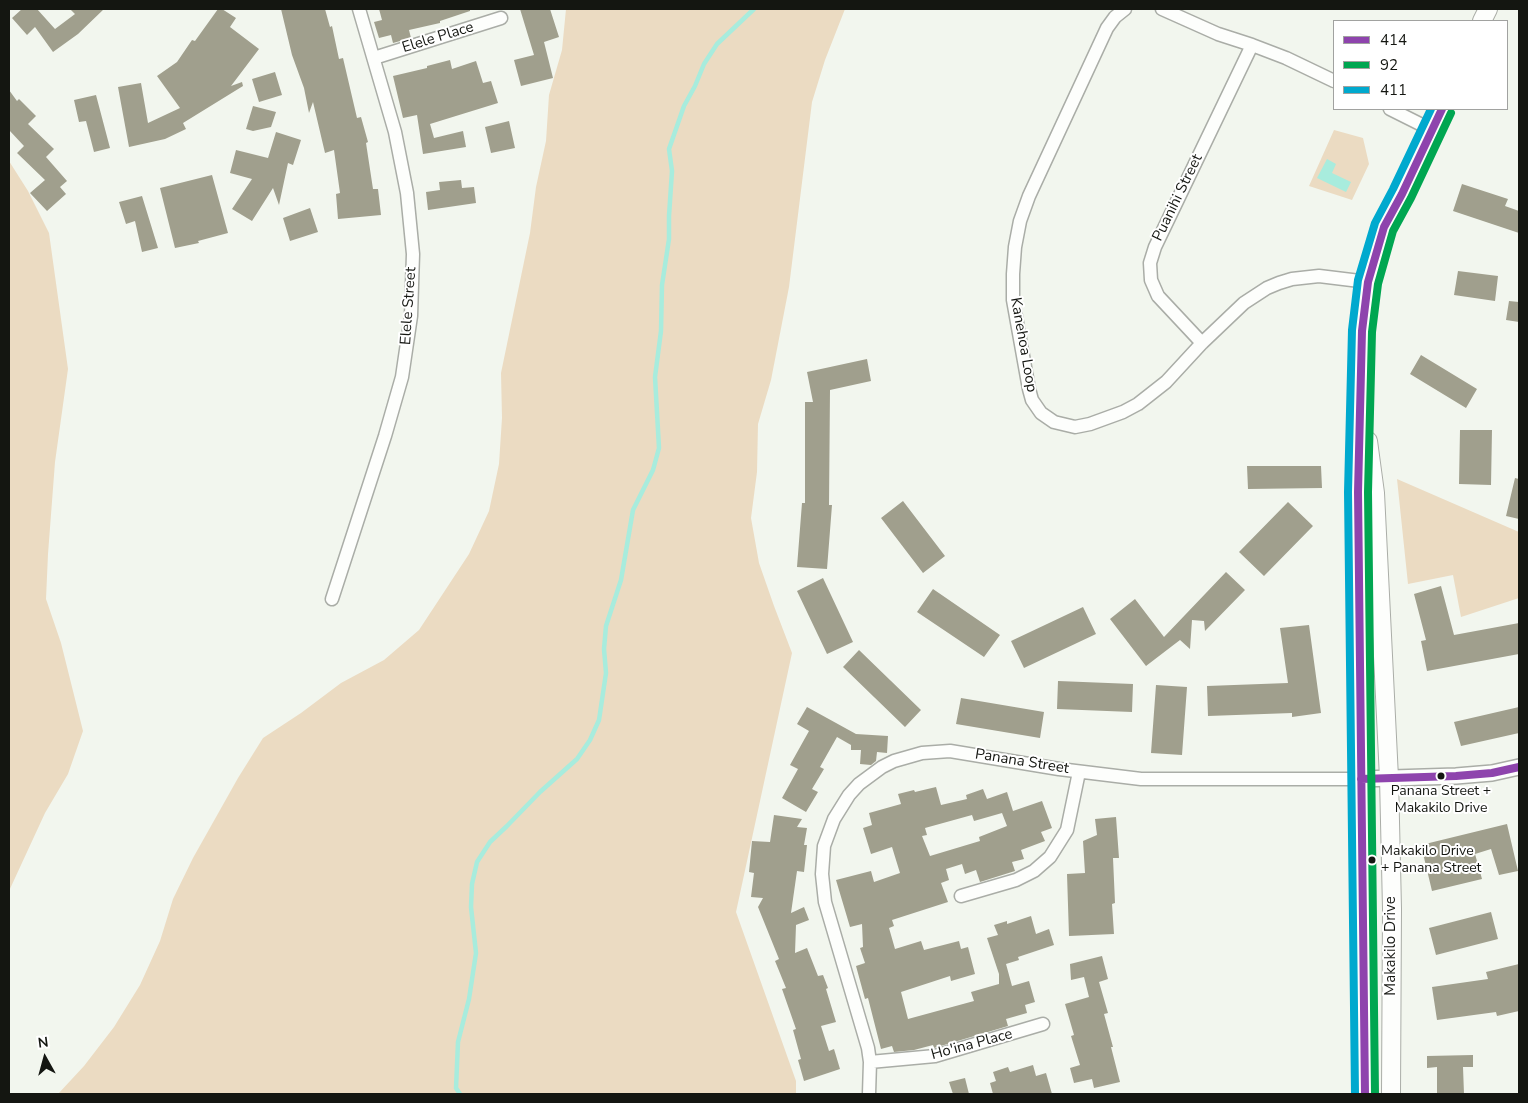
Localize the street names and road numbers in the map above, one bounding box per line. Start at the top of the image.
street label: Elele Place [400,19,476,57]
street label: Puanihi Street [1149,152,1207,244]
street label: Elele Street [397,266,421,346]
street label: Kanehoa Loop [1006,296,1040,394]
street label: Panana Street [974,746,1070,778]
street label: Makakilo Drive [1382,896,1400,996]
street label: Ho'ina Place [929,1025,1015,1065]

